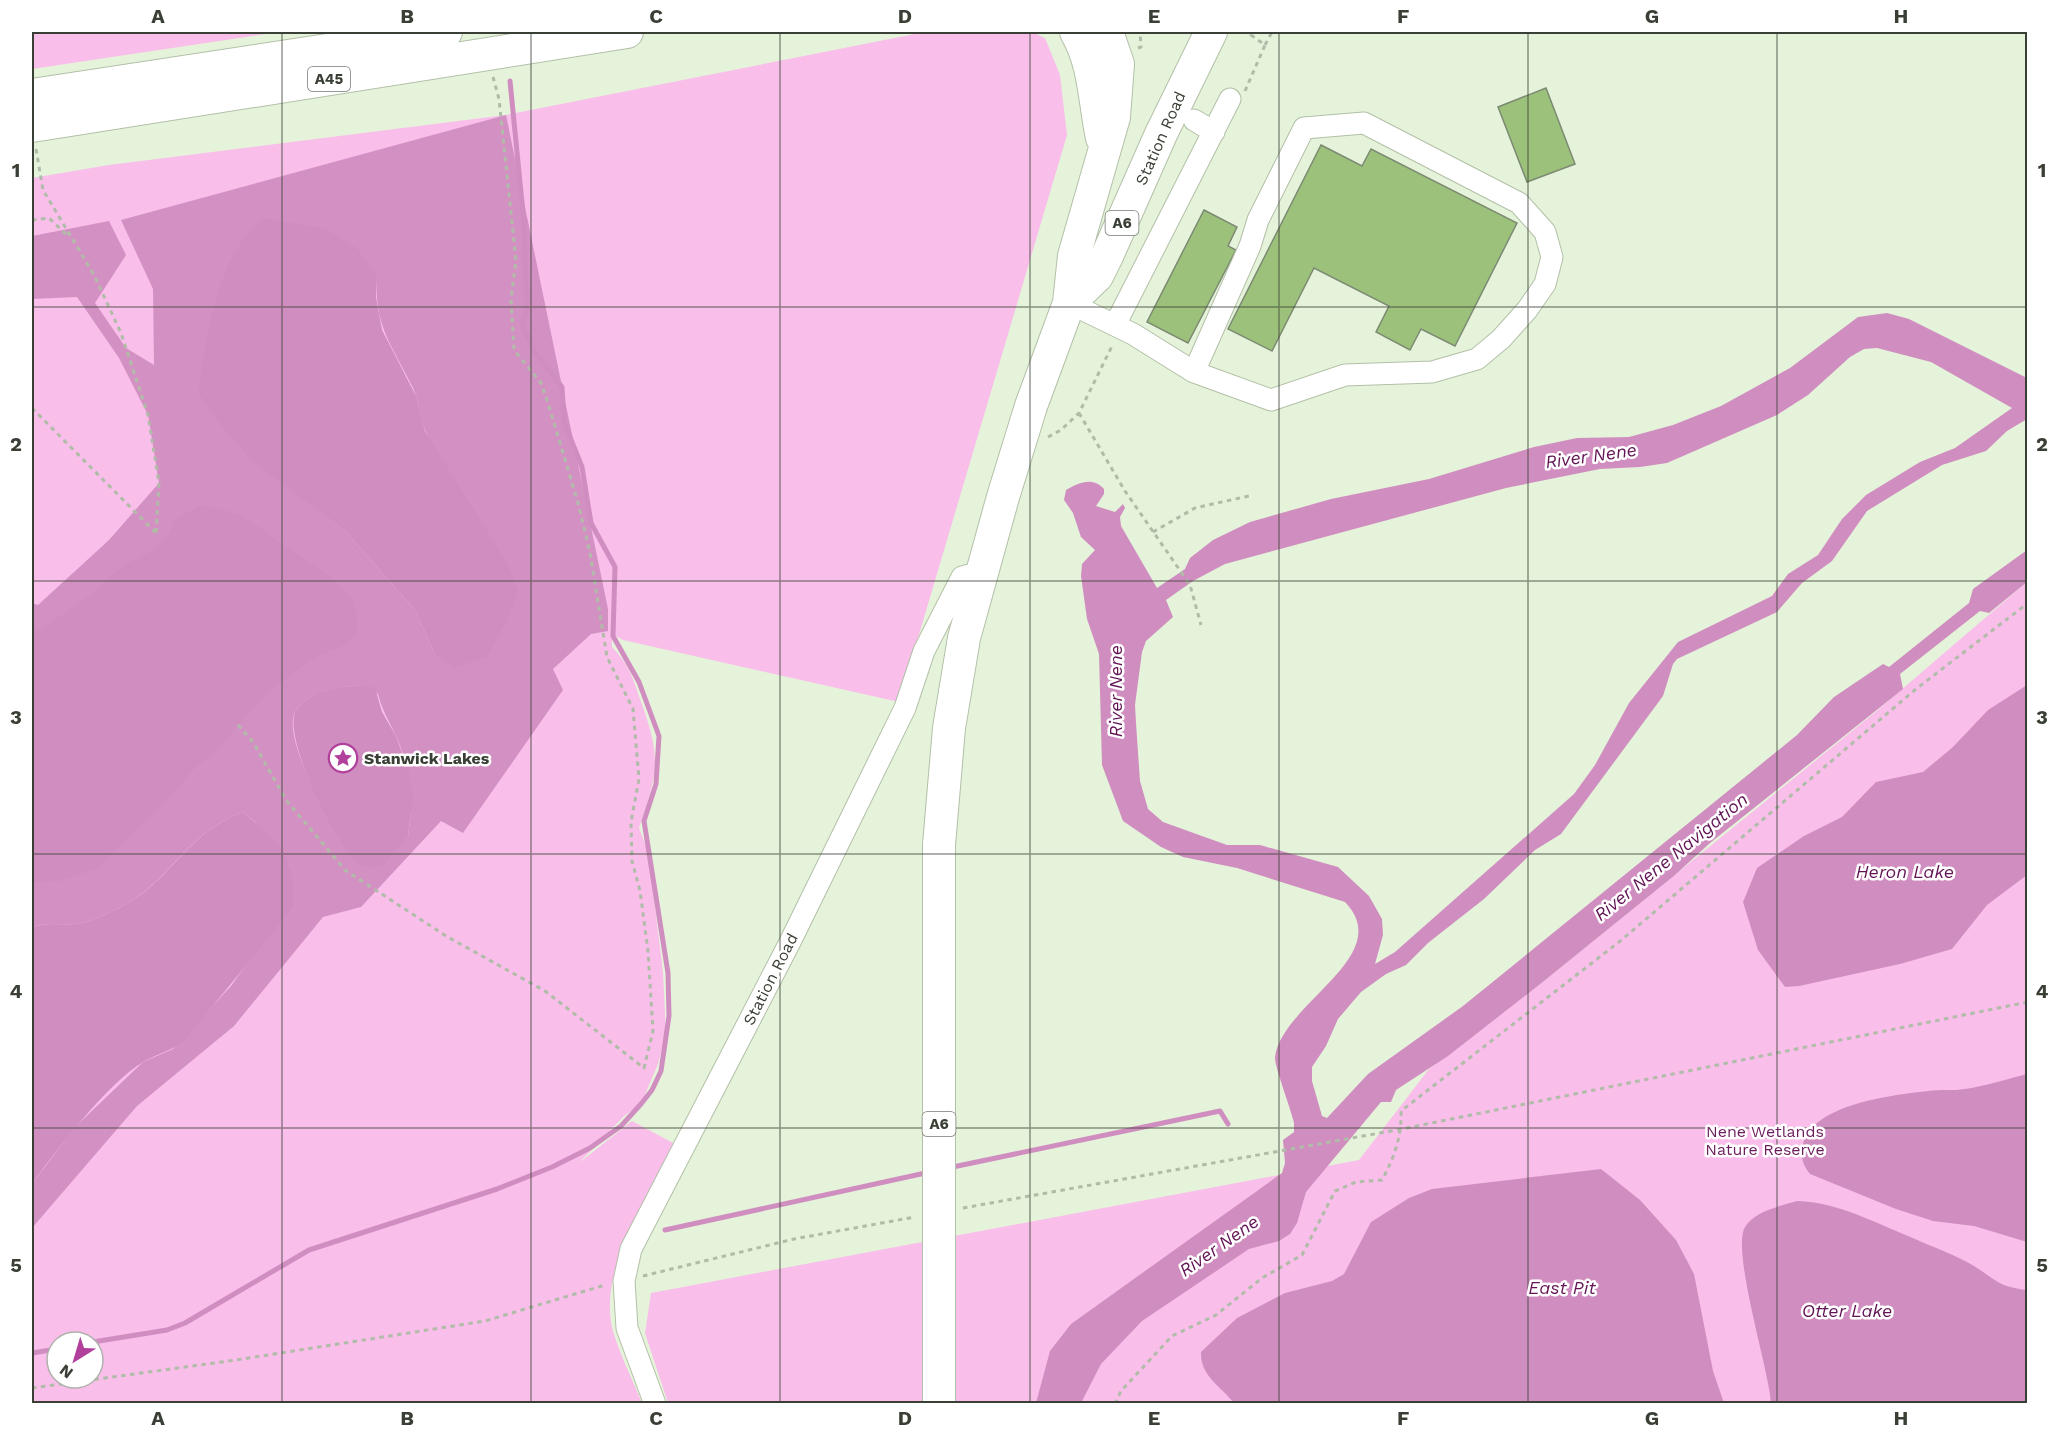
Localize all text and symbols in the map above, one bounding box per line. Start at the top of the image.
text: A [151,4,165,28]
text: B [400,4,414,28]
text: C [649,4,663,28]
text: D [898,4,912,28]
text: E [1148,4,1160,28]
text: F [1397,4,1409,28]
text: G [1645,4,1659,28]
text: H [1894,4,1908,28]
road number: A45 [308,67,350,91]
street label: Station Road [1131,88,1190,188]
text: 1 [12,158,20,182]
text: 1 [2038,158,2046,182]
road number: A6 [1106,211,1138,235]
text: 2 [10,432,22,456]
text: 2 [2036,432,2048,456]
water label: River Nene [1544,439,1638,472]
water label: River Nene [1105,645,1126,737]
text: 3 [10,705,22,729]
text: 3 [2036,705,2048,729]
place icon: Stanwick Lakes [327,742,359,774]
place label: Stanwick Lakes [364,749,490,768]
water label: River Nene Navigation [1590,788,1752,925]
water label: Heron Lake [1856,861,1954,882]
street label: Station Road [739,930,802,1028]
text: 4 [10,979,23,1003]
text: 4 [2036,979,2049,1003]
road number: A6 [922,1112,956,1136]
park label: Nene Wetlands Nature Reserve [1705,1122,1825,1159]
water label: River Nene [1175,1211,1263,1281]
text: 5 [10,1253,22,1277]
text: 5 [2036,1253,2048,1277]
water label: East Pit [1528,1277,1596,1298]
water label: Otter Lake [1802,1300,1892,1321]
north arrow [45,1330,105,1390]
text: N [56,1360,77,1383]
text: A [151,1406,165,1430]
text: B [400,1406,414,1430]
text: C [649,1406,663,1430]
text: D [898,1406,912,1430]
text: E [1148,1406,1160,1430]
text: F [1397,1406,1409,1430]
text: G [1645,1406,1659,1430]
text: H [1894,1406,1908,1430]

